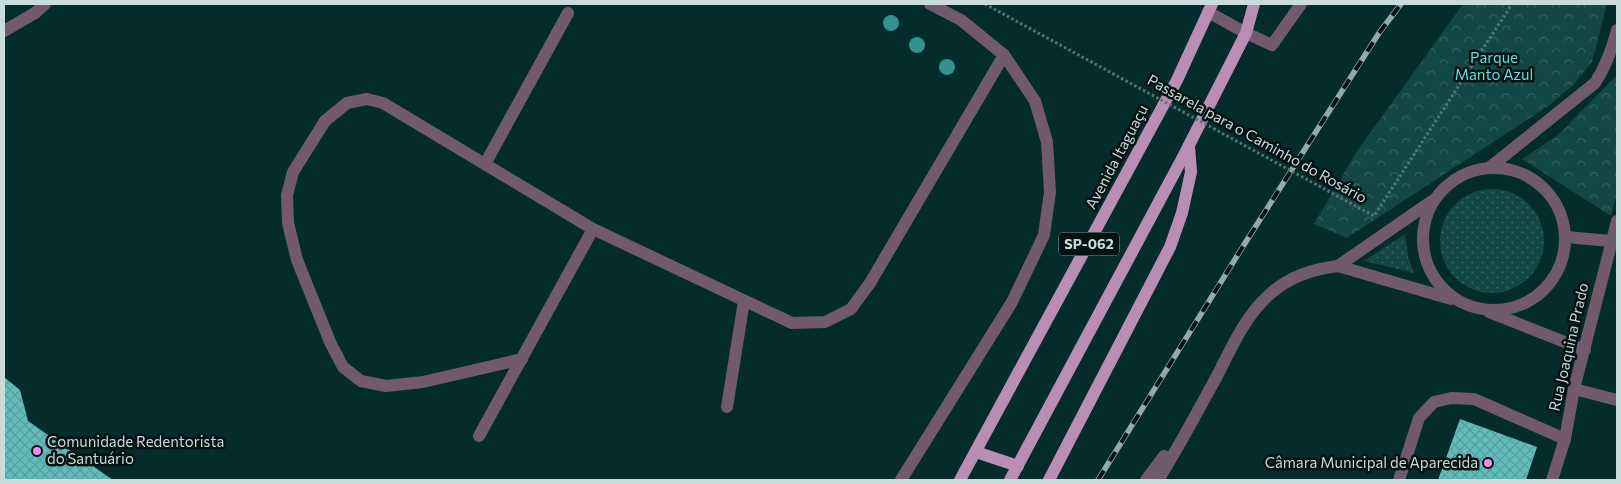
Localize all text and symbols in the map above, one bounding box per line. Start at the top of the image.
park label: Parque Manto Azul [1455,48,1533,83]
street label: Passarela para o Caminho do Rosário [1144,70,1370,206]
street label: Avenida Itaguaçu [1081,101,1151,212]
road number: SP-062 [1059,232,1119,255]
street label: Rua Joaquina Prado [1544,281,1592,413]
place label: Comunidade Redentorista do Santuário [47,432,224,467]
marker: Comunidade Redentorista do Santuário [31,445,43,457]
place label: Câmara Municipal de Aparecida [1265,453,1478,471]
marker: Câmara Municipal de Aparecida [1482,457,1494,469]

